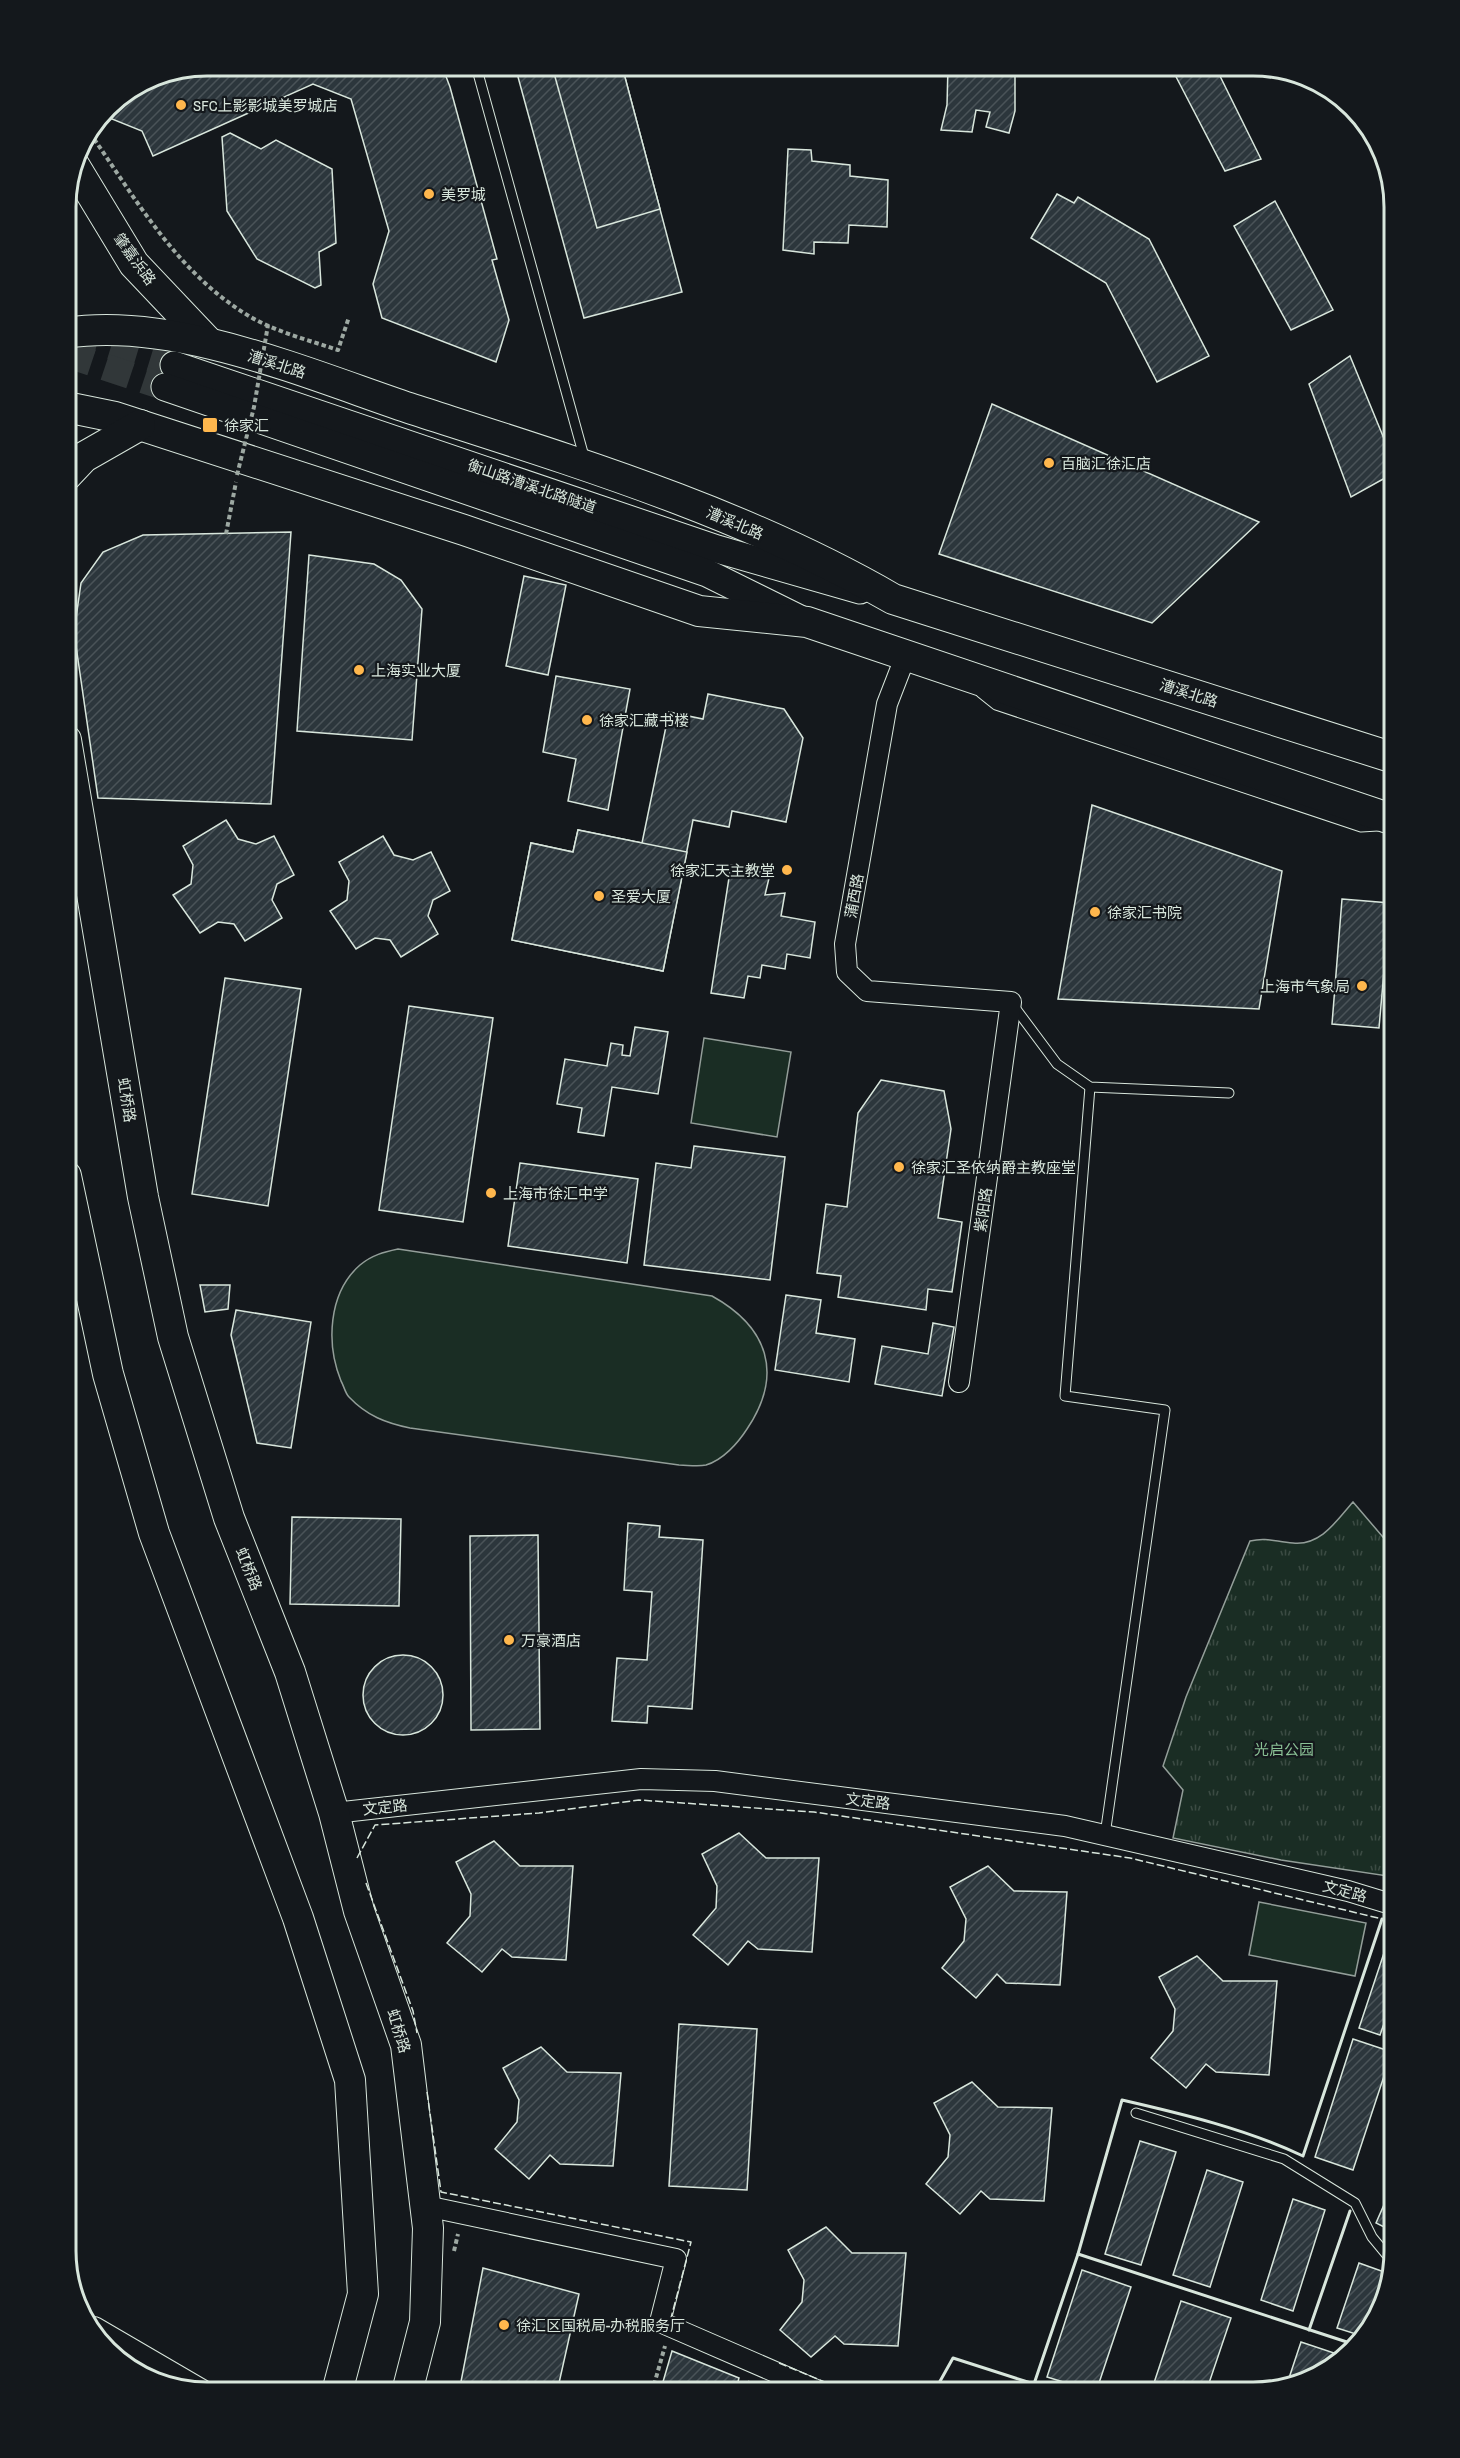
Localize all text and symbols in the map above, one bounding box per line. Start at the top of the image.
place label: SFC上影影城美罗城店 [193,95,338,116]
marker: SFC上影影城美罗城店 [174,98,188,112]
place label: 美罗城 [441,184,486,205]
marker: 美罗城 [422,187,436,201]
street label: 肇嘉浜路 [109,229,161,289]
street label: 漕溪北路 [245,345,309,383]
place label: 徐家汇 [224,415,269,436]
marker: 徐家汇 [201,416,219,434]
place label: 百脑汇徐汇店 [1061,453,1151,474]
street label: 衡山路漕溪北路隧道 [465,454,599,518]
marker: 百脑汇徐汇店 [1042,456,1056,470]
street label: 漕溪北路 [703,502,767,544]
place label: 上海实业大厦 [371,660,461,681]
marker: 上海实业大厦 [352,663,366,677]
street label: 漕溪北路 [1157,674,1221,712]
place label: 徐家汇藏书楼 [599,710,689,731]
marker: 徐家汇藏书楼 [580,713,594,727]
place label: 徐家汇天主教堂 [670,860,775,881]
marker: 徐家汇天主教堂 [780,863,794,877]
street label: 蒲西路 [840,872,868,920]
place label: 圣爱大厦 [611,886,671,907]
marker: 圣爱大厦 [592,889,606,903]
place label: 徐家汇书院 [1107,902,1182,923]
marker: 徐家汇书院 [1088,905,1102,919]
place label: 上海市气象局 [1260,976,1350,997]
marker: 上海市气象局 [1355,979,1369,993]
street label: 虹桥路 [113,1076,141,1124]
place label: 徐家汇圣依纳爵主教座堂 [911,1157,1076,1178]
marker: 徐家汇圣依纳爵主教座堂 [892,1160,906,1174]
place label: 上海市徐汇中学 [503,1183,608,1204]
marker: 上海市徐汇中学 [484,1186,498,1200]
street label: 紫阳路 [969,1186,997,1234]
street label: 虹桥路 [231,1544,267,1594]
place label: 万豪酒店 [521,1630,581,1651]
marker: 万豪酒店 [502,1633,516,1647]
park label: 光启公园 [1254,1739,1314,1760]
street label: 文定路 [844,1788,892,1814]
street label: 文定路 [362,1794,408,1820]
street label: 文定路 [1321,1875,1369,1907]
street label: 虹桥路 [382,2006,416,2056]
place label: 徐汇区国税局-办税服务厅 [516,2315,685,2336]
marker: 徐汇区国税局-办税服务厅 [497,2318,511,2332]

